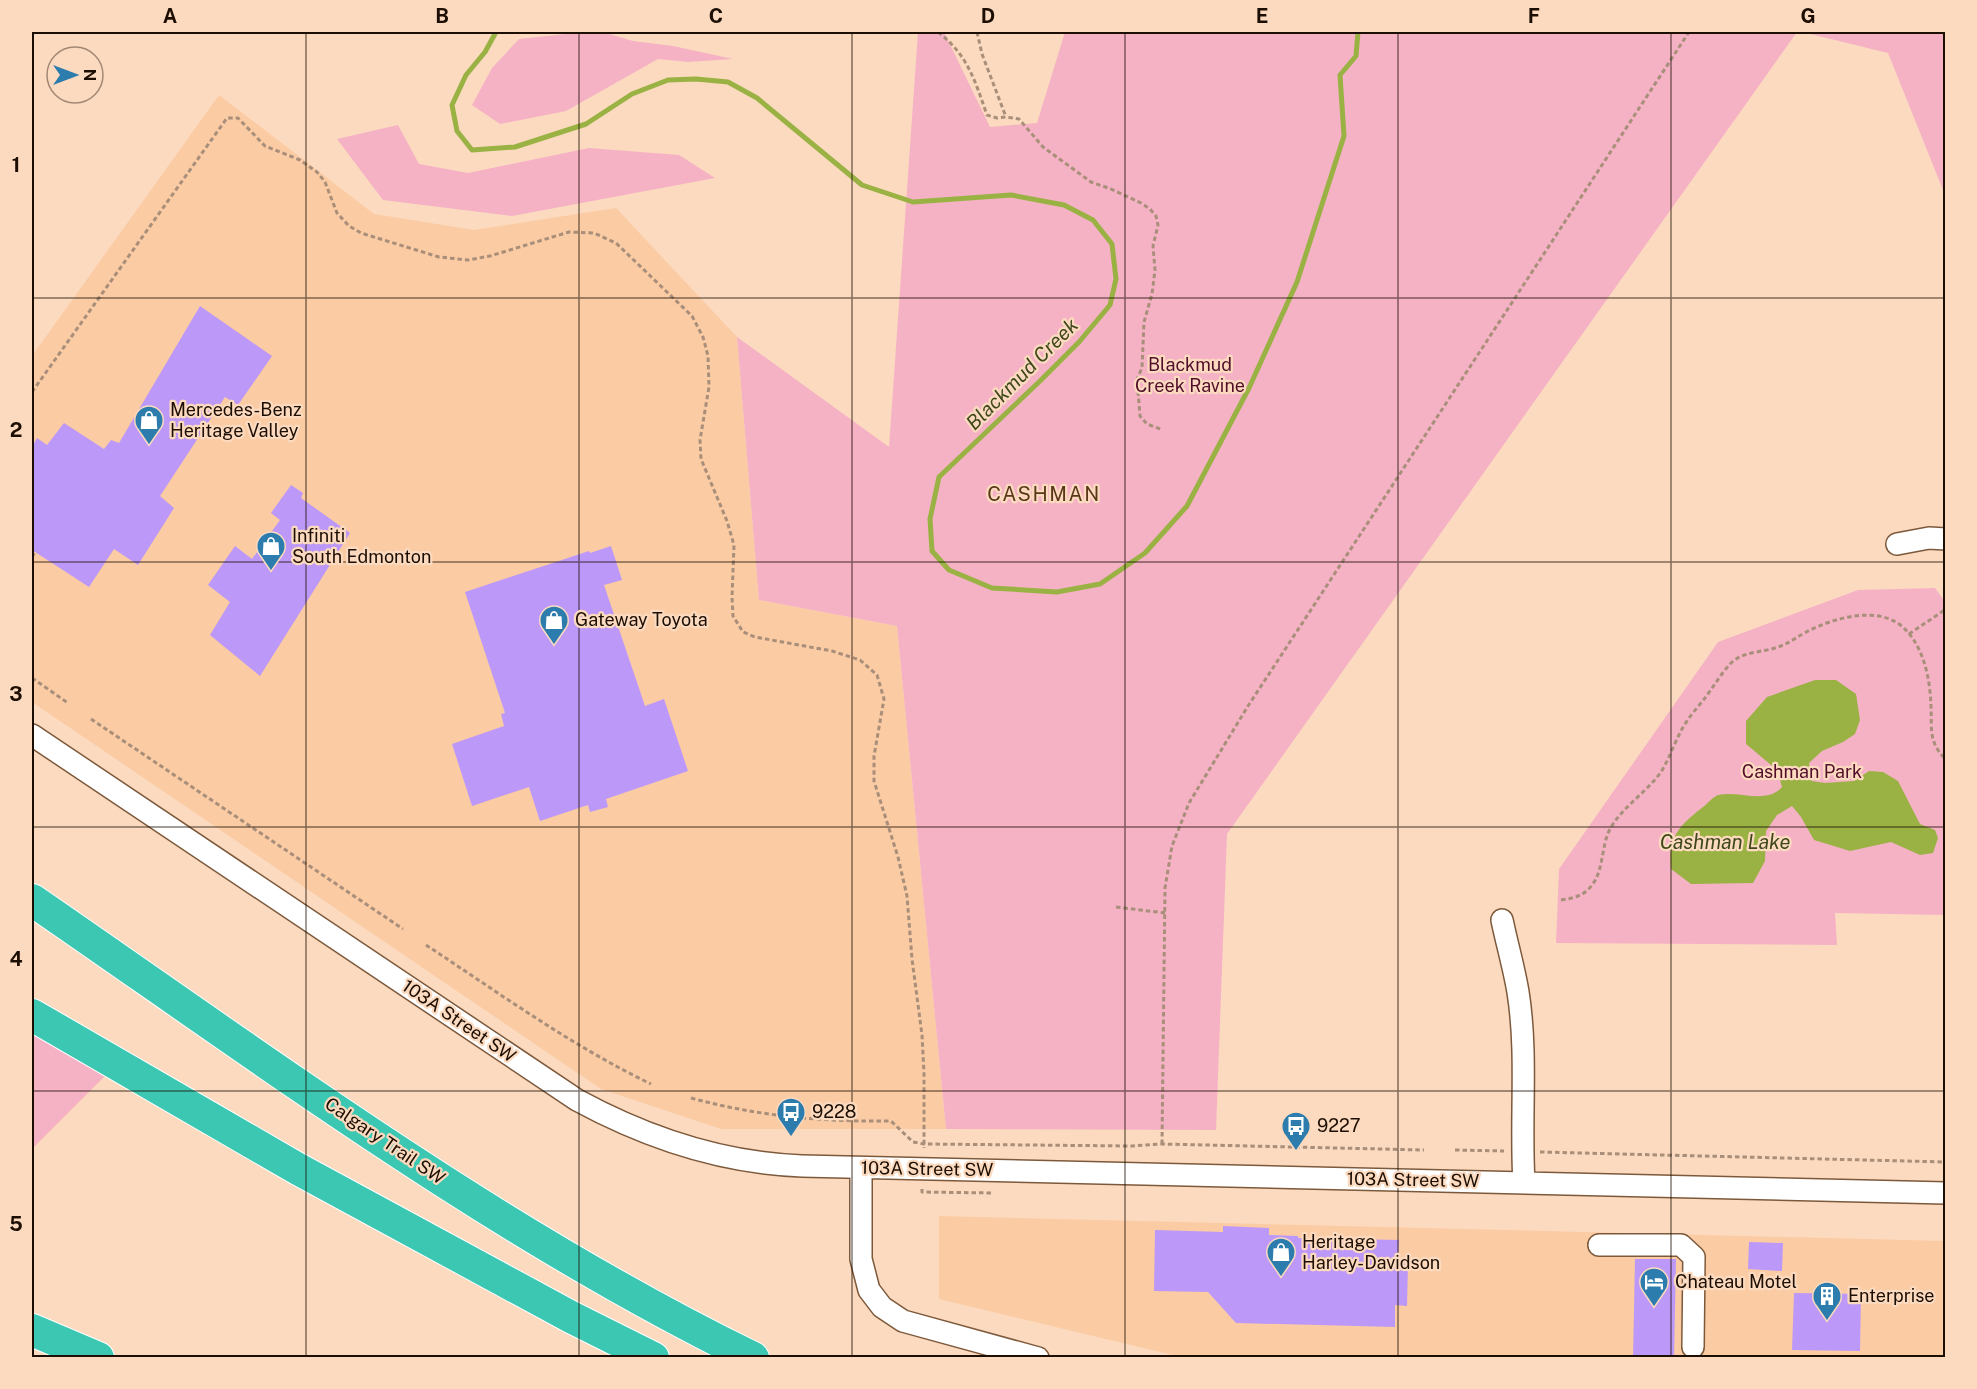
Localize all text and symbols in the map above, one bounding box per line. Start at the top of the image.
text: A [163,4,177,28]
text: B [435,4,449,28]
text: C [709,4,723,28]
text: D [981,4,995,28]
text: E [1256,4,1268,28]
text: F [1528,4,1540,28]
text: G [1800,4,1816,28]
north arrow [45,45,105,105]
text: N [80,69,99,81]
text: 1 [12,153,20,177]
water label: Blackmud Creek [961,313,1083,435]
park label: Blackmud Creek Ravine [1135,354,1245,396]
place label: Mercedes-Benz Heritage Valley [170,399,302,441]
shop icon: Mercedes-Benz Heritage Valley [133,404,165,446]
text: 2 [10,418,22,442]
district label: CASHMAN [987,482,1101,506]
place label: Infiniti South Edmonton [292,525,431,567]
shop icon: Infiniti South Edmonton [255,530,287,572]
shop icon: Gateway Toyota [538,604,570,646]
place label: Gateway Toyota [575,609,708,630]
text: 3 [9,682,23,706]
park label: Cashman Park [1742,761,1862,782]
water label: Cashman Lake [1660,830,1790,854]
text: 4 [9,947,23,971]
street label: 103A Street SW [398,975,520,1066]
street label: Calgary Trail SW [321,1093,449,1188]
bus stop icon: 9228 [775,1096,807,1138]
place label: 9228 [812,1101,856,1122]
bus stop icon: 9227 [1280,1110,1312,1152]
place label: 9227 [1317,1115,1361,1136]
street label: 103A Street SW [861,1157,993,1180]
street label: 103A Street SW [1347,1168,1479,1191]
text: 5 [9,1212,23,1236]
place label: Heritage Harley-Davidson [1302,1231,1440,1273]
shop icon: Heritage Harley-Davidson [1265,1236,1297,1278]
hotel icon: Chateau Motel [1638,1266,1670,1308]
place label: Chateau Motel [1675,1271,1797,1292]
building icon: Enterprise [1811,1280,1843,1322]
place label: Enterprise [1848,1285,1934,1306]

